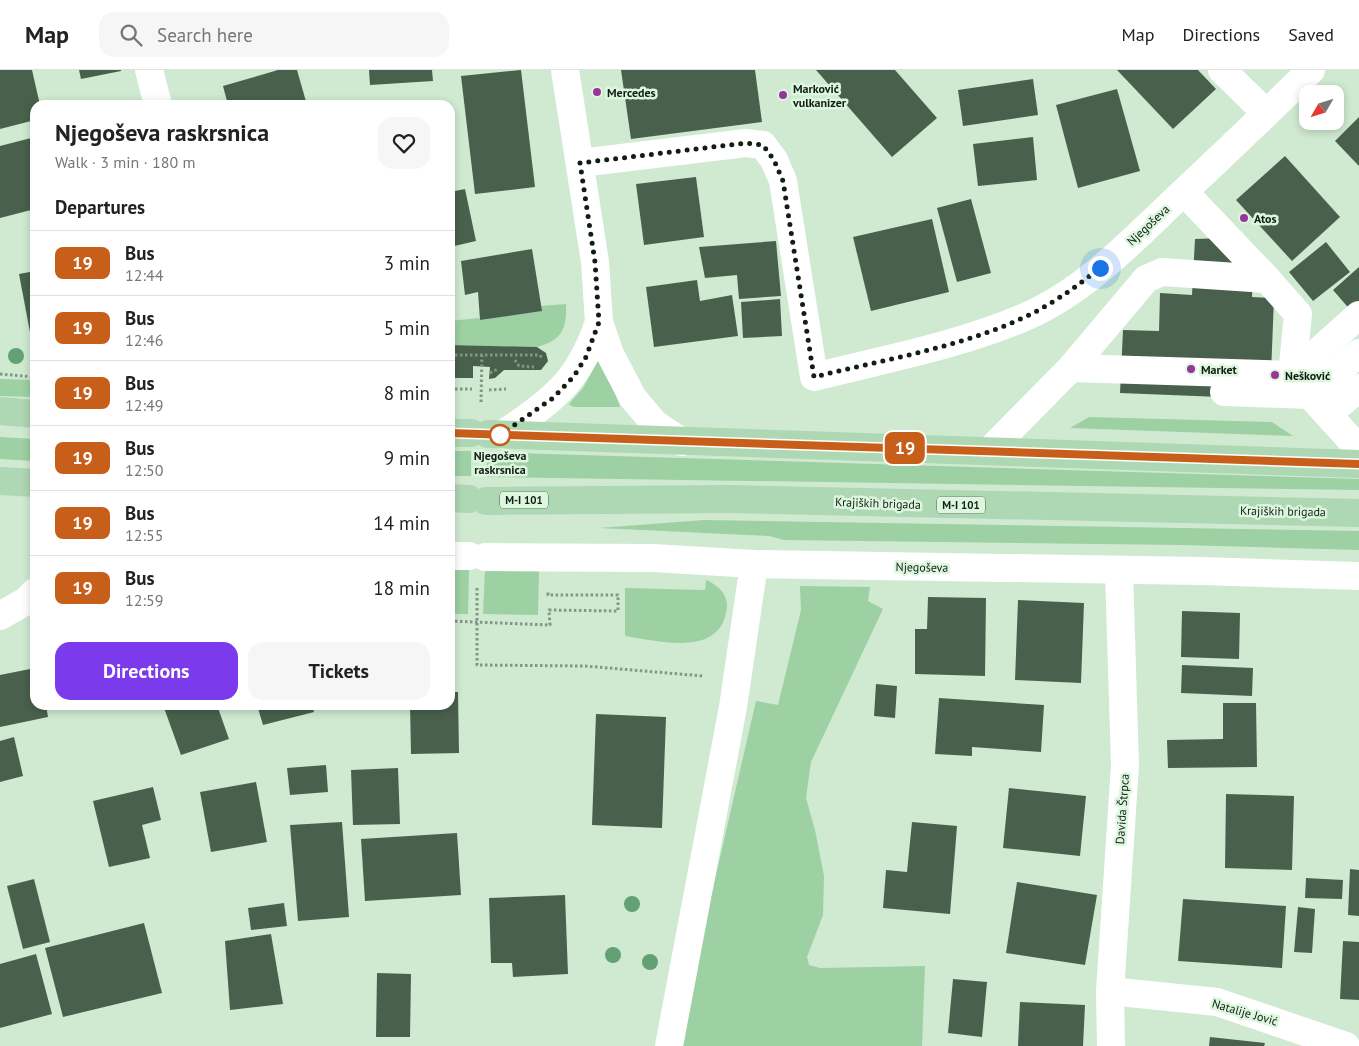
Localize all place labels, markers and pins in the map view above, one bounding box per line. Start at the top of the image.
place label: Marković vulkanizer [792,81,847,110]
place label: Mercedes [607,85,656,100]
marker: Mercedes [591,86,603,98]
marker: Marković vulkanizer [777,89,789,101]
place label: Atos [1254,211,1277,226]
marker: Atos [1238,212,1250,224]
place label: Market [1201,362,1238,377]
marker: Market [1185,363,1197,375]
place label: Nešković [1285,368,1330,383]
marker: Nešković [1269,369,1281,381]
marker: Njegoševa raskrsnica [489,424,511,446]
place label: Njegoševa raskrsnica [474,448,526,477]

